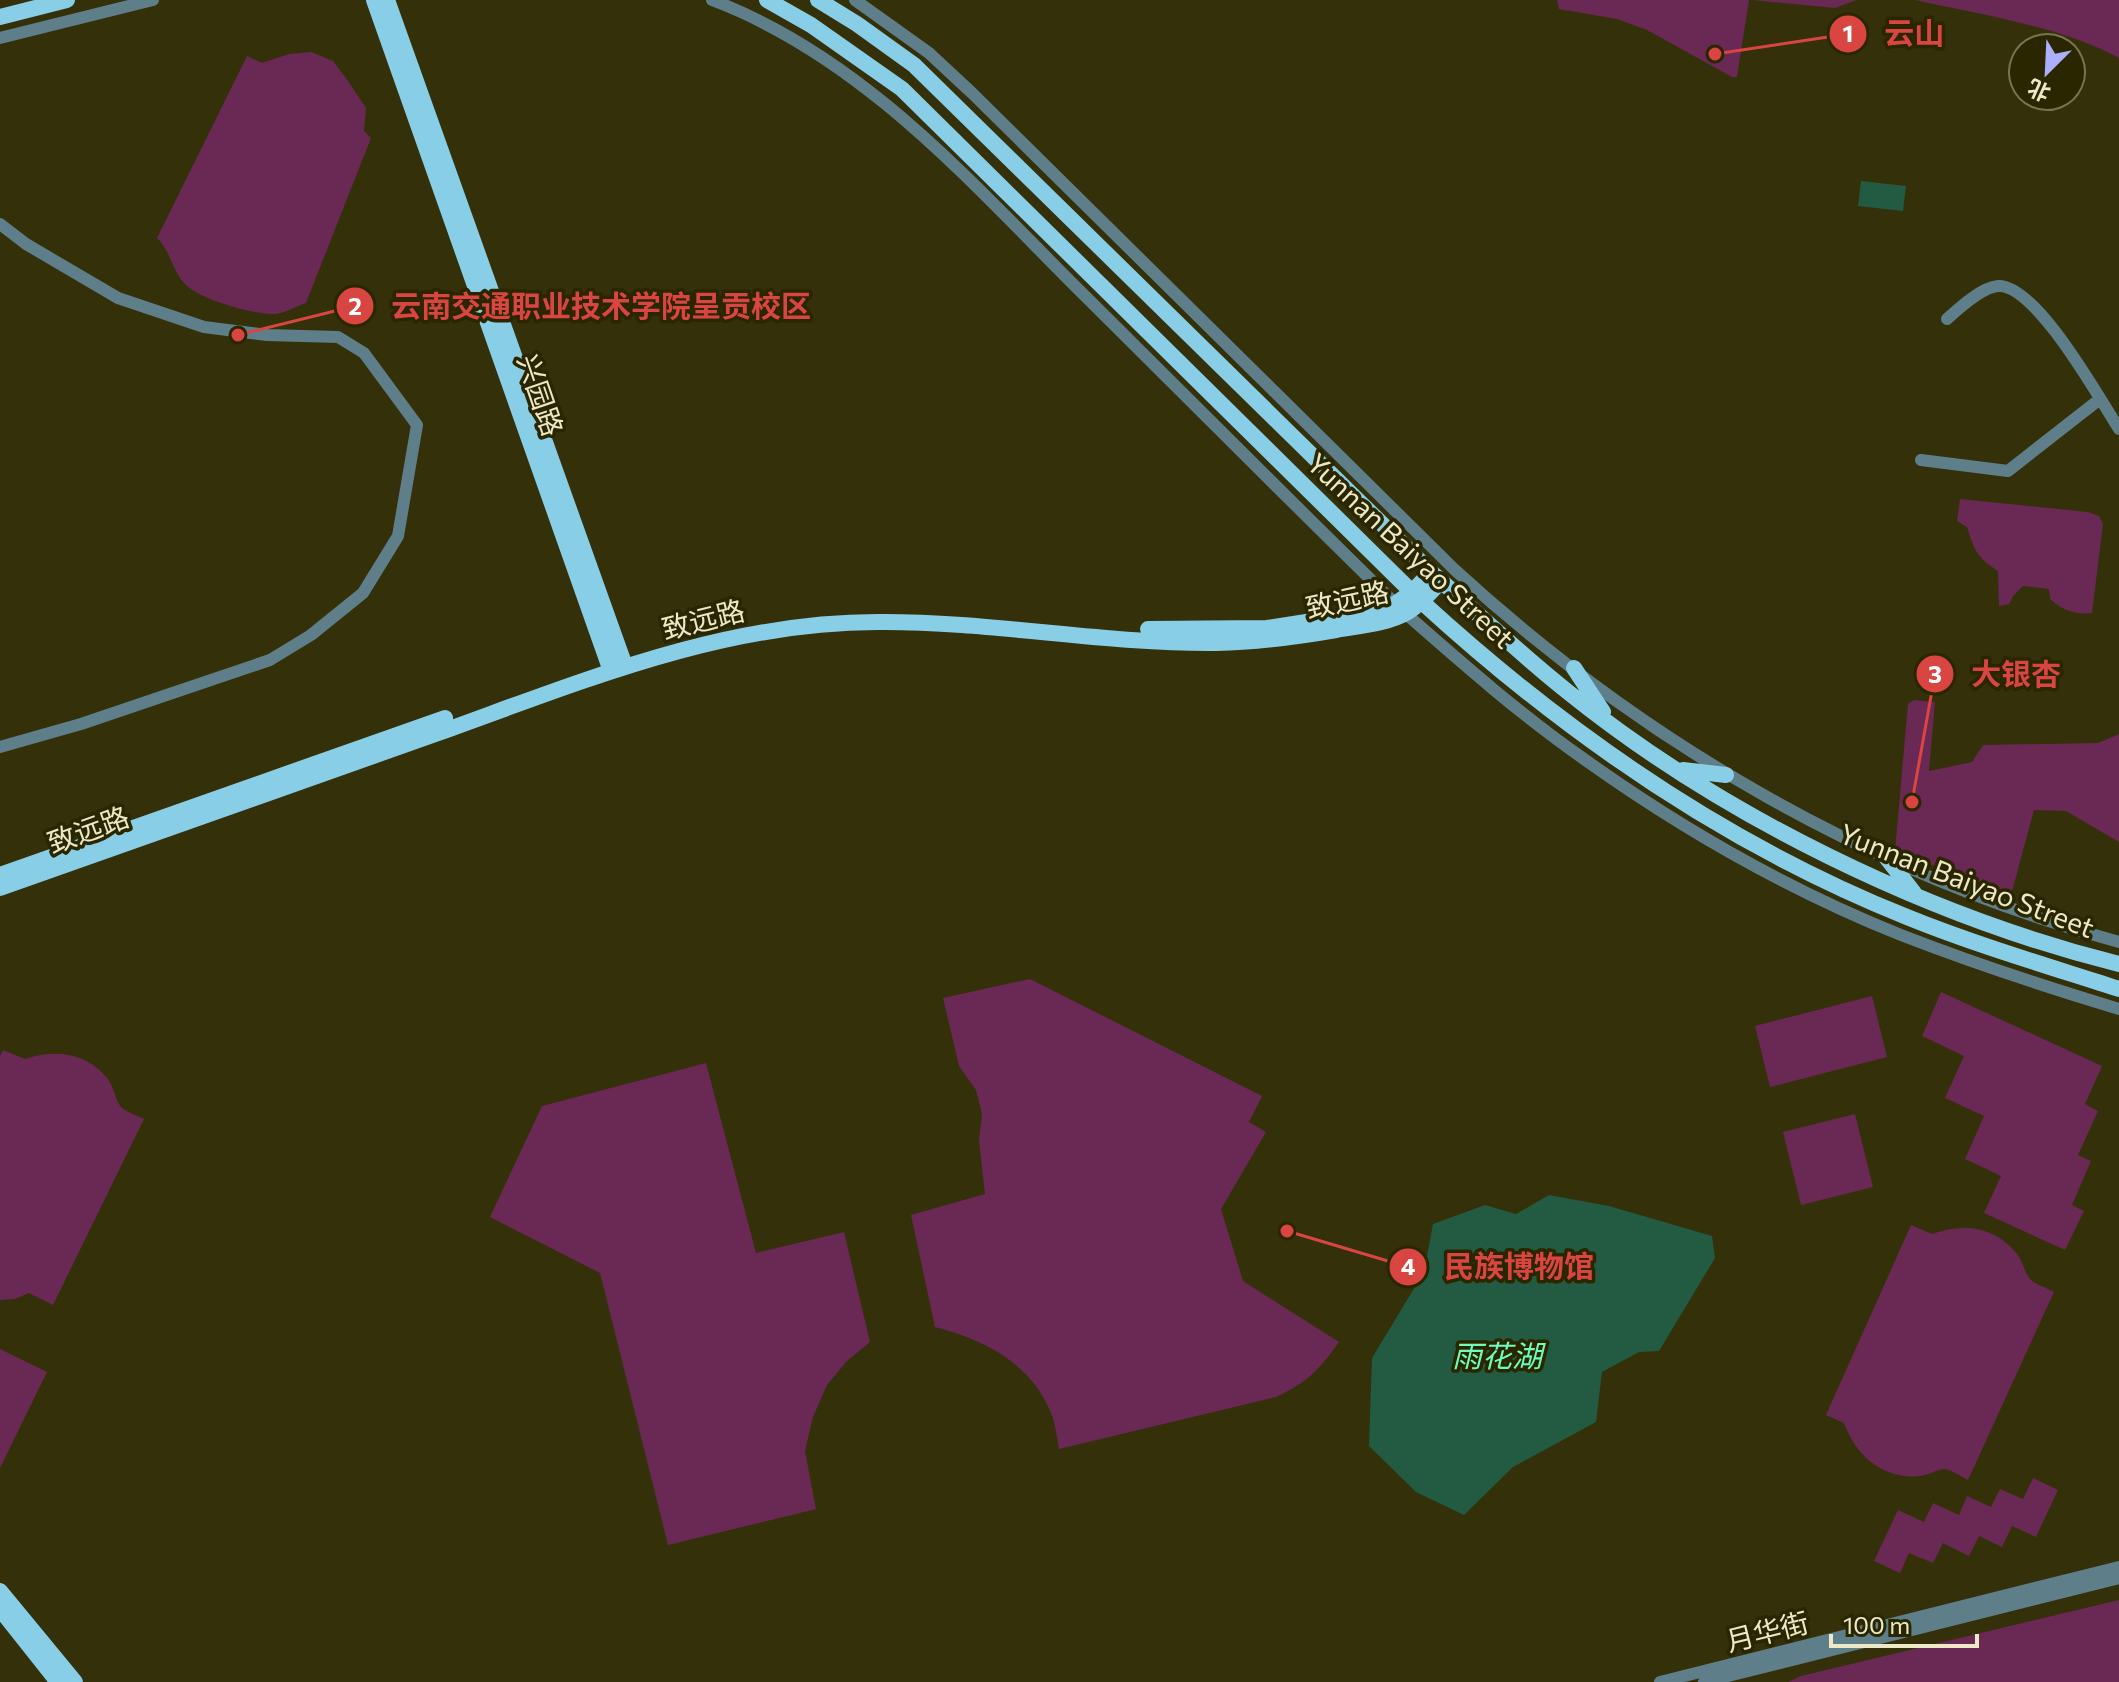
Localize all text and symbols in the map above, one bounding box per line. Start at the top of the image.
callout: 云山 [1828,7,1960,61]
text: 云山 [1884,13,1944,50]
text: 1 [1843,18,1853,47]
north arrow [2007,32,2087,112]
text: 北 [2023,74,2054,108]
callout: 云南交通职业技术学院呈贡校区 [335,279,827,333]
text: 云南交通职业技术学院呈贡校区 [391,286,811,323]
text: 2 [348,291,362,320]
street label: 兴园路 [511,350,571,440]
street label: Yunnan Baiyao Street [1301,445,1521,655]
street label: 致远路 [1302,574,1392,624]
street label: 致远路 [658,592,748,646]
callout: 大银杏 [1915,647,2077,701]
text: 大银杏 [1971,654,2061,691]
text: 3 [1928,659,1942,688]
street label: 致远路 [43,799,133,859]
street label: Yunnan Baiyao Street [1835,816,2099,944]
callout: 民族博物馆 [1388,1240,1610,1294]
text: 民族博物馆 [1444,1246,1594,1283]
text: 4 [1401,1251,1416,1280]
water label: 雨花湖 [1452,1336,1546,1373]
scale bar [1831,1598,1977,1648]
street label: 月华街 [1722,1604,1812,1658]
text: 100 m [1843,1610,1910,1639]

